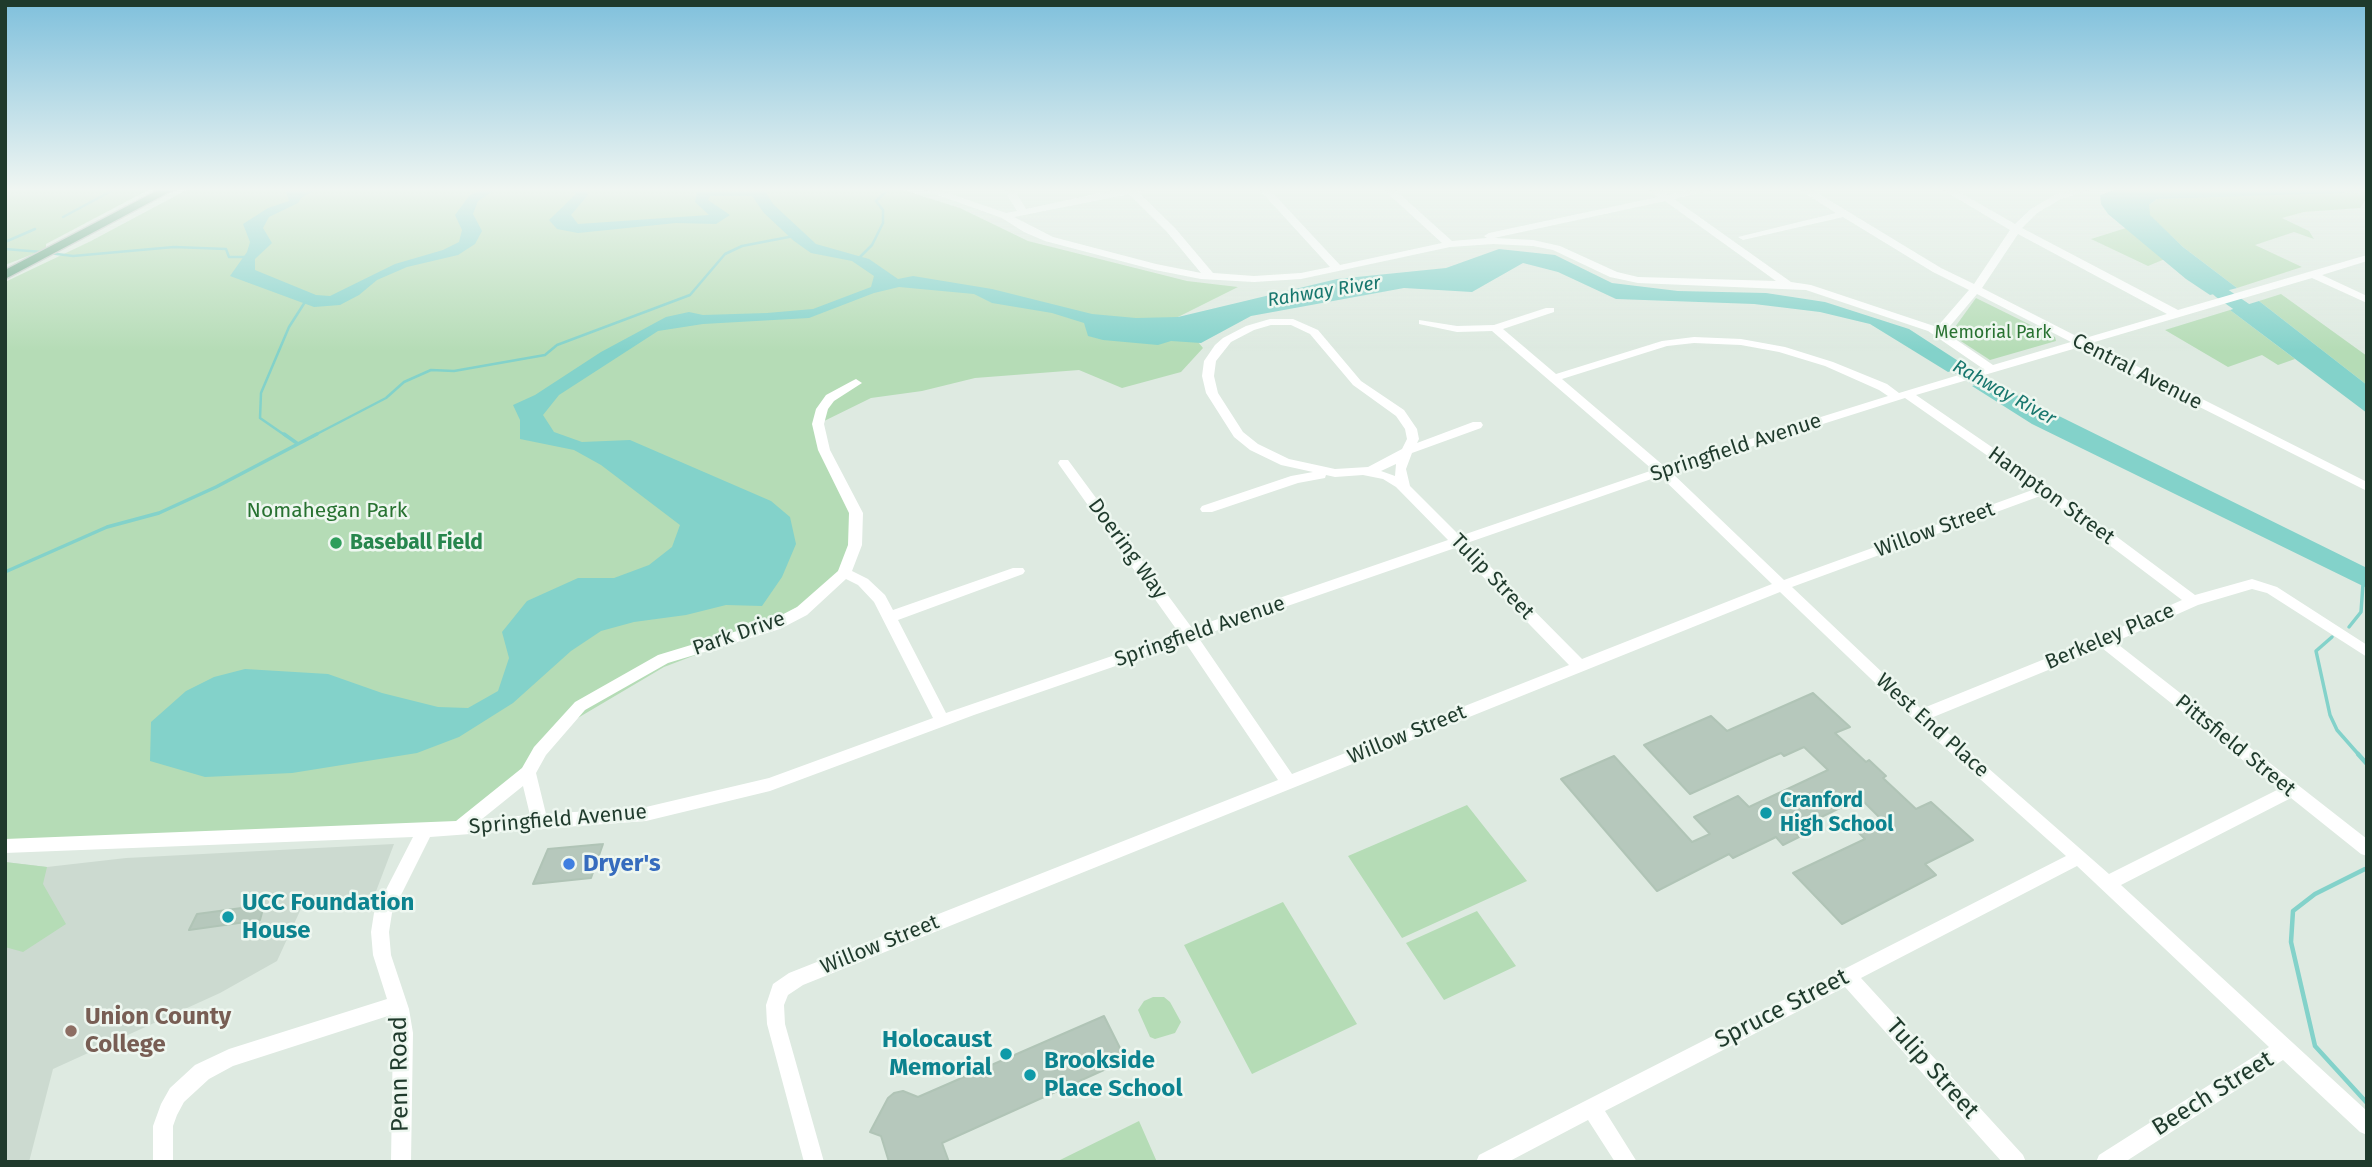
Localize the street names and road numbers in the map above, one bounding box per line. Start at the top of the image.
street label: Central Avenue [2068,328,2206,416]
street label: Springfield Avenue [1647,408,1825,488]
street label: Hampton Street [1983,442,2119,550]
street label: Doering Way [1082,494,1172,604]
street label: Willow Street [1872,497,1998,563]
street label: Tulip Street [1445,529,1539,625]
street label: Springfield Avenue [1111,591,1289,673]
street label: Berkeley Place [2041,598,2179,676]
street label: Park Drive [689,606,789,662]
street label: West End Place [1870,669,1994,783]
street label: Pittsfield Street [2170,690,2300,802]
street label: Willow Street [1344,700,1470,770]
street label: Springfield Avenue [468,800,648,840]
street label: Willow Street [817,910,943,980]
street label: Spruce Street [1710,963,1854,1055]
street label: Tulip Street [1879,1013,1985,1125]
street label: Penn Road [385,1016,415,1132]
street label: Beech Street [2147,1045,2279,1143]

